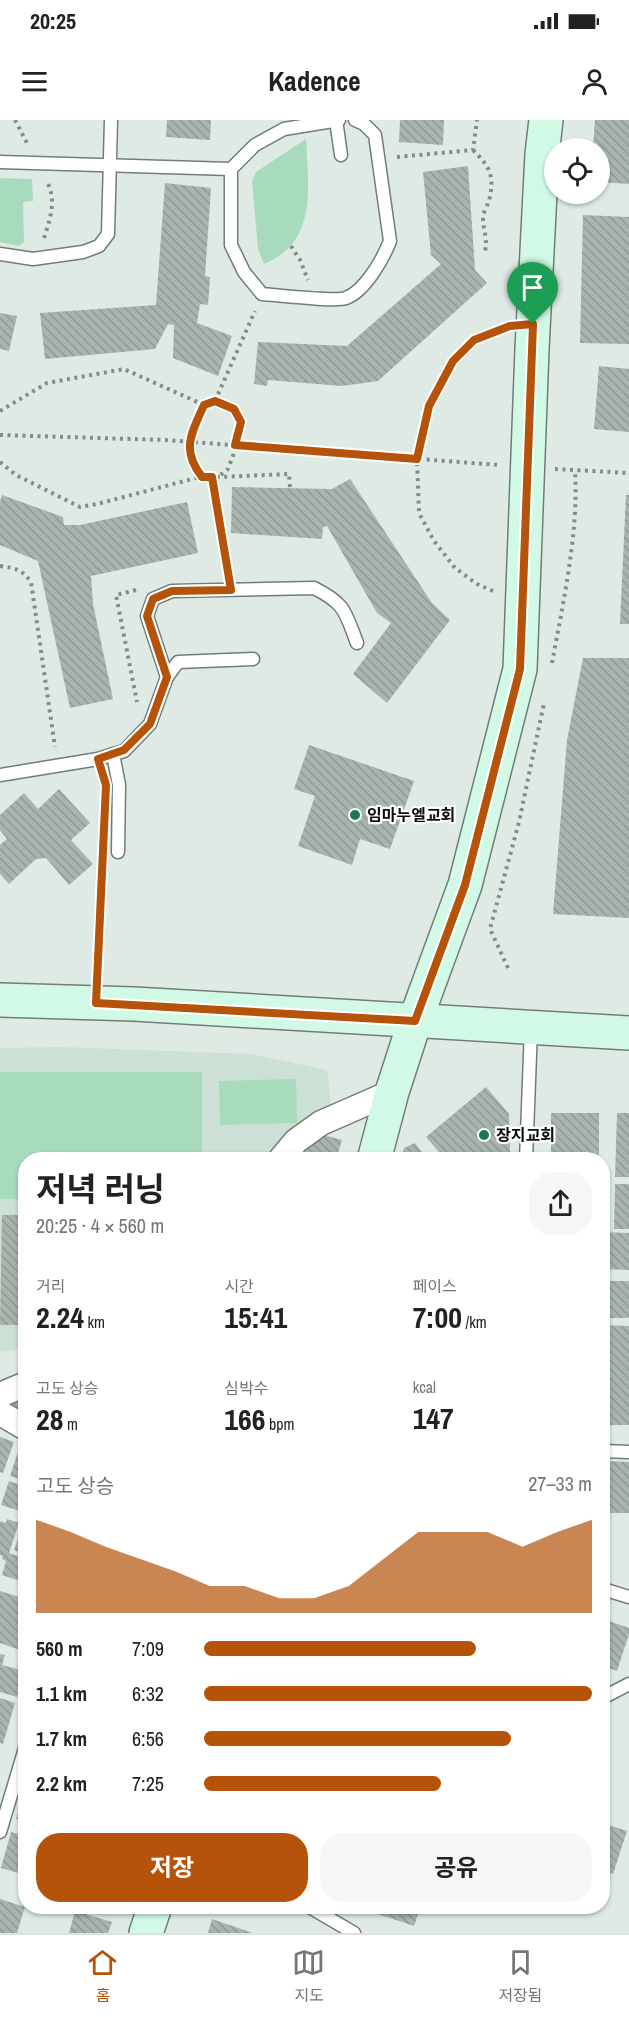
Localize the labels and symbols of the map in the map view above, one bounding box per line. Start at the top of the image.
pin [507,262,558,324]
place label: 임마누엘교회 [367,804,455,826]
marker: 임마누엘교회 [348,808,362,822]
place label: 장지교회 [496,1124,555,1146]
marker: 장지교회 [477,1128,491,1142]

